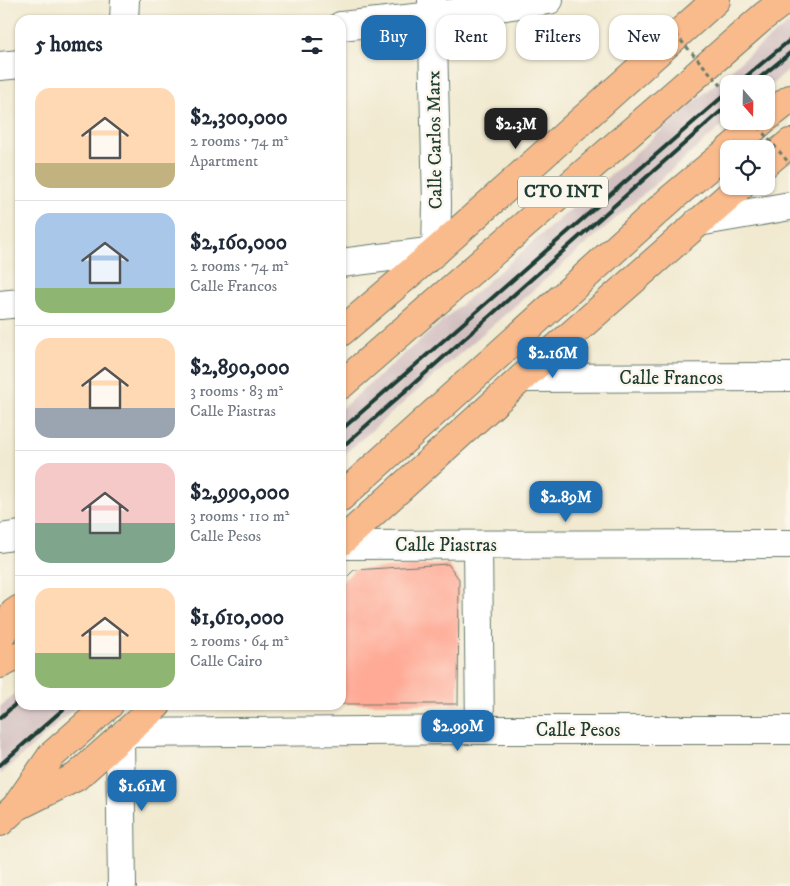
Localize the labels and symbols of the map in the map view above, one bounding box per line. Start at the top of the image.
street label: Calle Carlos Marx [422,70,448,210]
north arrow [720,75,775,130]
pin: $2.3M [481,108,551,150]
road number: CTO INT [518,176,608,208]
pin: $2.16M [512,336,594,379]
street label: Calle Francos [619,367,723,390]
pin: $2.89M [525,480,607,523]
street label: Calle Piastras [395,534,497,557]
pin: $2.99M [417,710,499,752]
street label: Calle Pesos [536,719,620,742]
pin: $1.61M [101,770,183,812]

